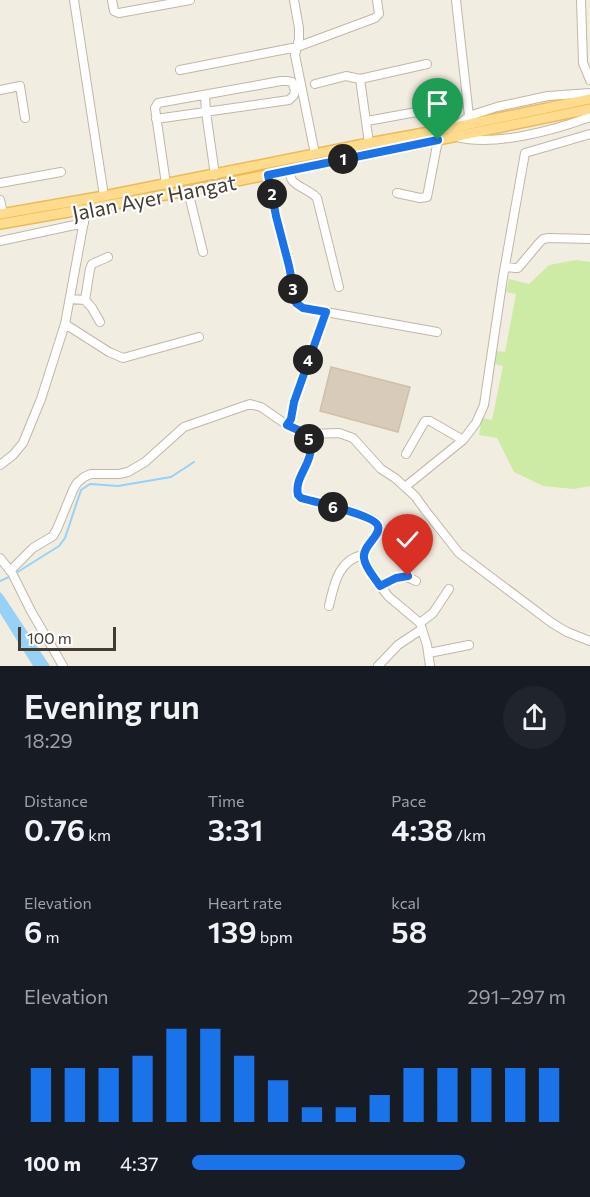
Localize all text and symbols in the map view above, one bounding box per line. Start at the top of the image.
pin [412,78,463,140]
icon: arrive [421,87,454,120]
pin: 1 [328,144,358,174]
text: 1 [339,149,347,168]
street label: Jalan Ayer Hangat [70,169,238,225]
pin: 2 [257,179,287,209]
text: 2 [267,184,277,203]
pin: 3 [278,274,308,304]
text: 3 [288,279,298,298]
pin: 4 [293,345,323,375]
text: 4 [303,350,313,369]
pin: 5 [294,424,324,454]
text: 5 [304,429,314,448]
pin: 6 [318,492,348,522]
text: 6 [328,497,338,516]
pin [382,514,433,576]
icon: check [391,523,424,556]
scale bar [18,624,116,652]
text: 100 m [27,628,72,647]
text: Evening run [24,685,200,726]
button: share [503,686,566,749]
text: 18:29 [24,728,73,752]
text: Distance [24,791,88,810]
text: Time [208,791,244,810]
text: Pace [391,791,426,810]
text: 0.76 [24,810,85,847]
text: 3:31 [208,810,263,847]
text: 4:38 [391,810,453,847]
text: km [85,825,111,844]
text: /km [453,825,486,844]
text: Elevation [24,893,92,912]
text: Heart rate [208,893,282,912]
text: kcal [391,893,420,912]
text: 6 [24,912,42,949]
text: 139 [208,912,257,949]
text: 58 [391,912,427,949]
text: m [42,927,59,946]
text: bpm [257,927,293,946]
text: Elevation [24,984,109,1008]
text: 291–297 m [468,984,566,1008]
text: 100 m [24,1151,81,1175]
text: 4:37 [120,1151,159,1175]

